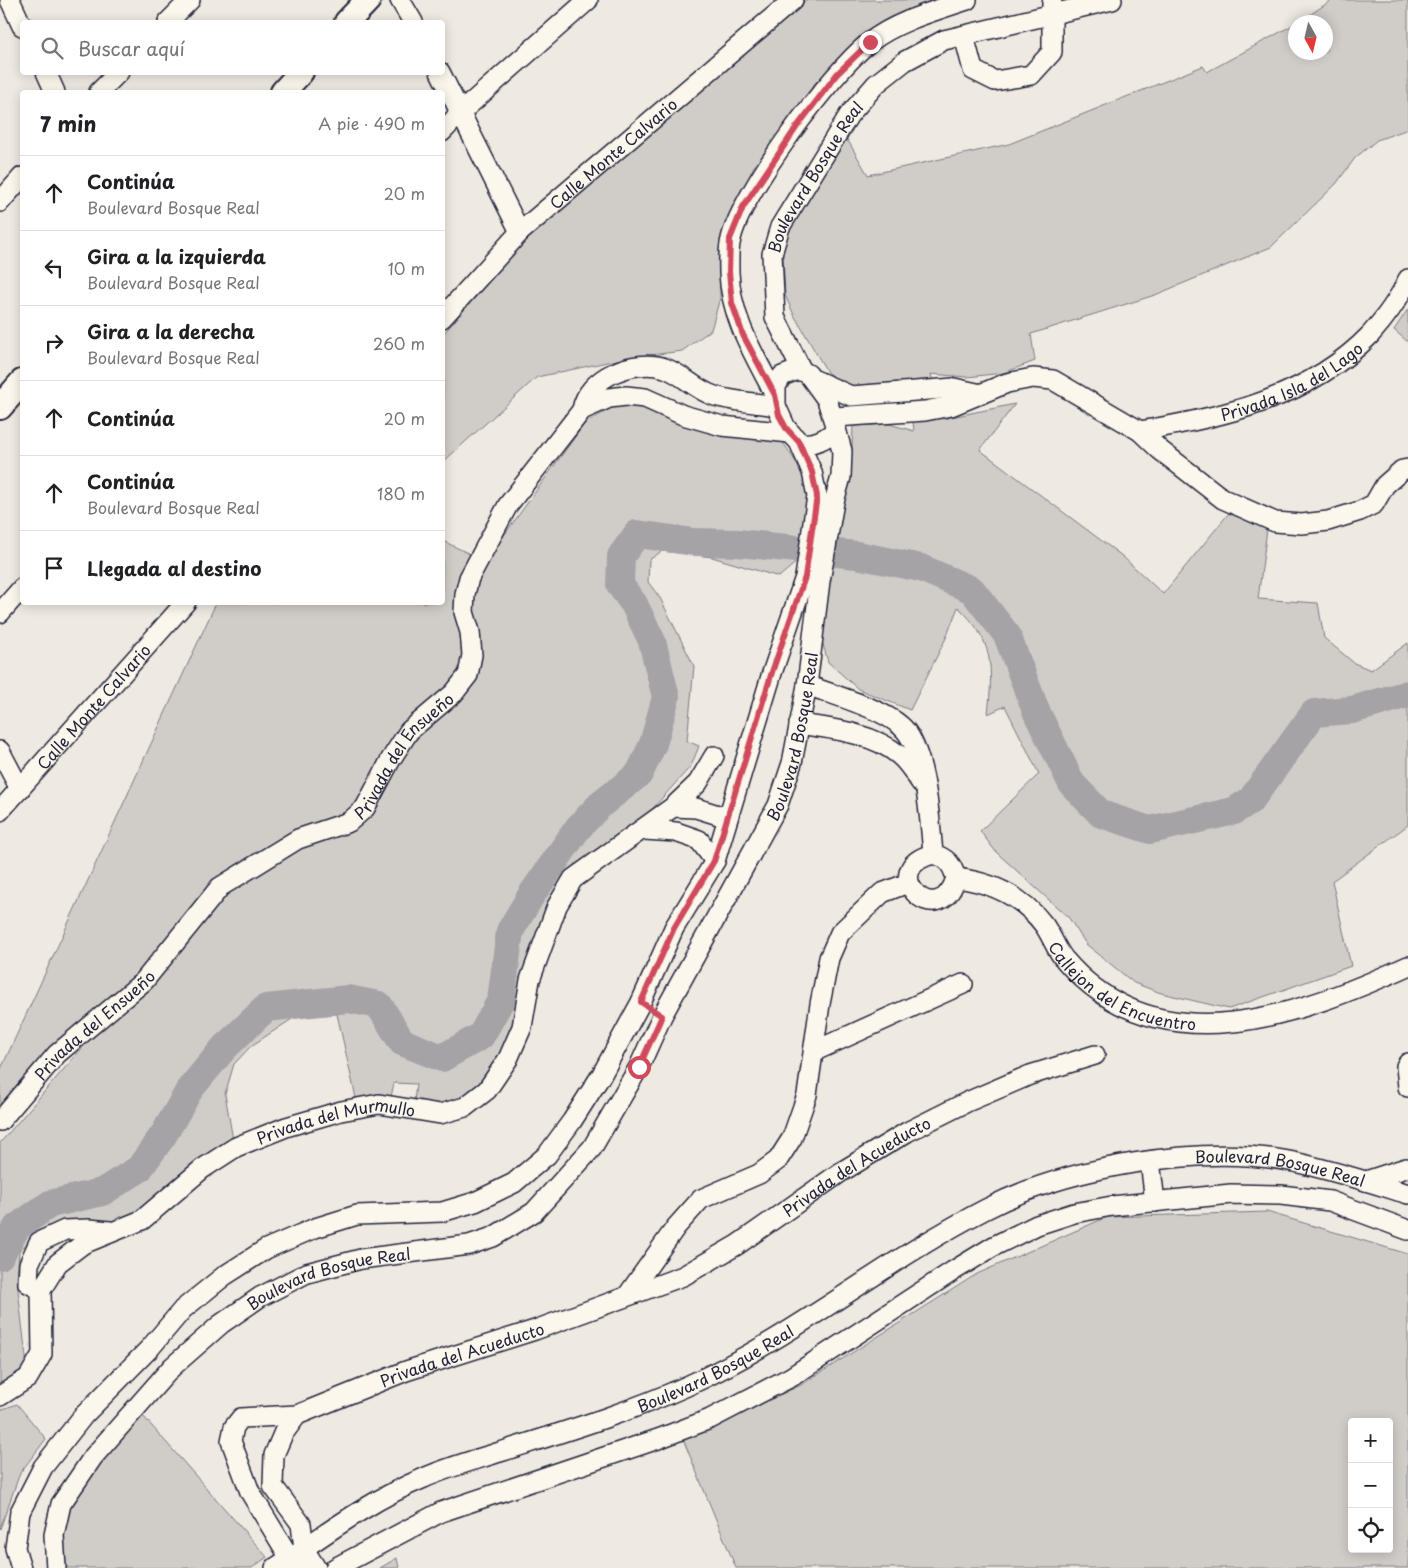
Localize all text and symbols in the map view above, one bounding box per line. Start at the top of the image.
north arrow [1288,15,1333,60]
search box [20,20,445,75]
route end [859,31,882,54]
icon: search [38,34,66,62]
text: Buscar aquí [78,34,185,62]
street label: Calle Monte Calvario [544,92,682,214]
street label: Boulevard Bosque Real [761,96,868,255]
text: 7 min [40,107,96,139]
text: A pie · 490 m [318,111,425,135]
text: Continúa [87,167,175,195]
icon: ahead [40,179,68,207]
text: 20 m [384,181,425,205]
text: Boulevard Bosque Real [87,195,260,219]
text: Gira a la izquierda [87,242,266,270]
icon: left [40,254,68,282]
text: 10 m [388,256,425,280]
text: Boulevard Bosque Real [87,270,260,294]
text: Gira a la derecha [87,317,255,345]
icon: right [40,329,68,357]
text: 260 m [373,331,425,355]
street label: Privada Isla del Lago [1218,336,1368,426]
text: Boulevard Bosque Real [87,345,260,369]
icon: ahead [40,404,68,432]
text: Continúa [87,404,175,432]
text: 20 m [384,406,425,430]
text: Continúa [87,467,175,495]
icon: ahead [40,479,68,507]
text: 180 m [377,481,425,505]
text: Boulevard Bosque Real [87,495,260,519]
icon: arrive [40,554,68,582]
text: Llegada al destino [87,554,261,582]
street label: Calle Monte Calvario [31,638,156,775]
street label: Boulevard Bosque Real [760,651,823,825]
street label: Privada del Ensueño [348,687,459,825]
street label: Callejon del Encuentro [1043,937,1197,1035]
street label: Privada del Ensueño [28,965,160,1085]
route start [628,1056,651,1079]
street label: Privada del Murmullo [253,1091,417,1150]
street label: Privada del Acueducto [777,1110,934,1222]
street label: Boulevard Bosque Real [1194,1143,1368,1192]
street label: Boulevard Bosque Real [241,1241,412,1315]
street label: Privada del Acueducto [376,1316,547,1392]
street label: Boulevard Bosque Real [633,1319,798,1418]
map controls [1348,1418,1393,1553]
button: + [1348,1418,1393,1463]
button: − [1348,1463,1393,1508]
button: locate [1348,1508,1393,1553]

